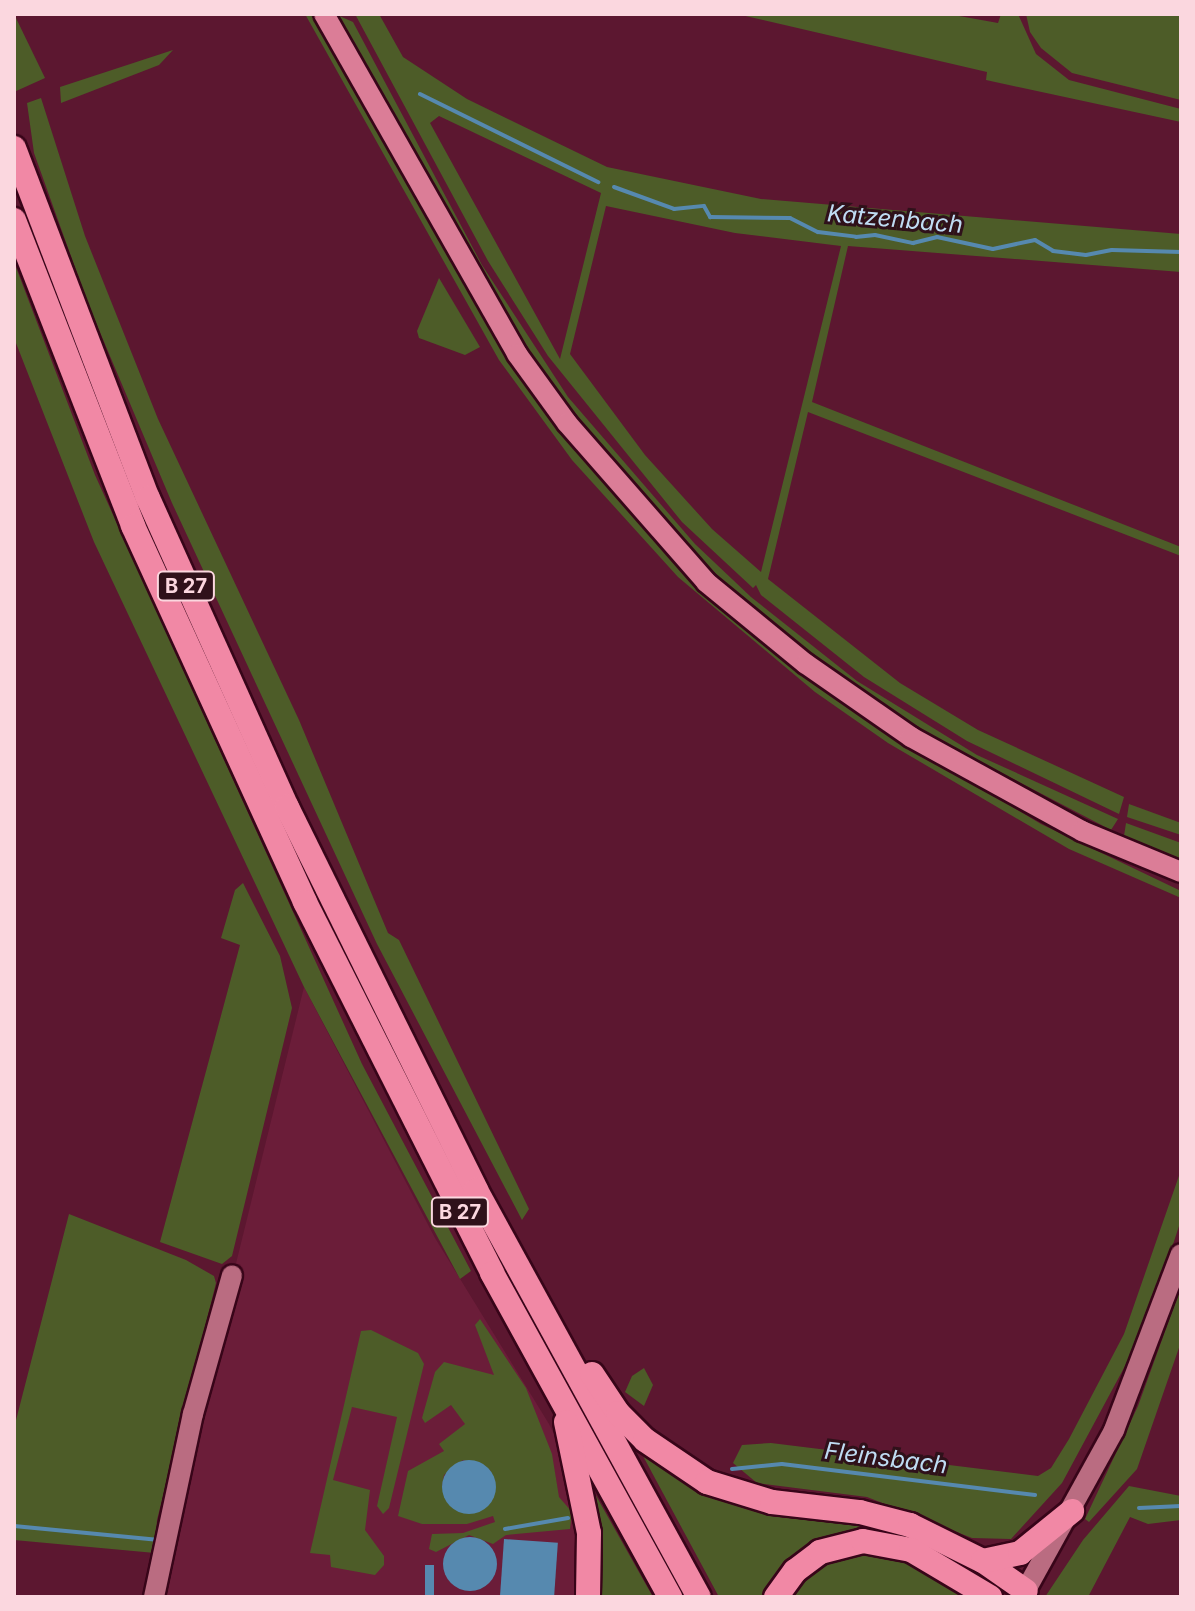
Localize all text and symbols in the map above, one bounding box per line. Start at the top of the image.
water label: Katzenbach [826,199,964,239]
road number: B 27 [156,570,216,602]
road number: B 27 [430,1196,490,1228]
water label: Fleinsbach [823,1436,949,1480]

